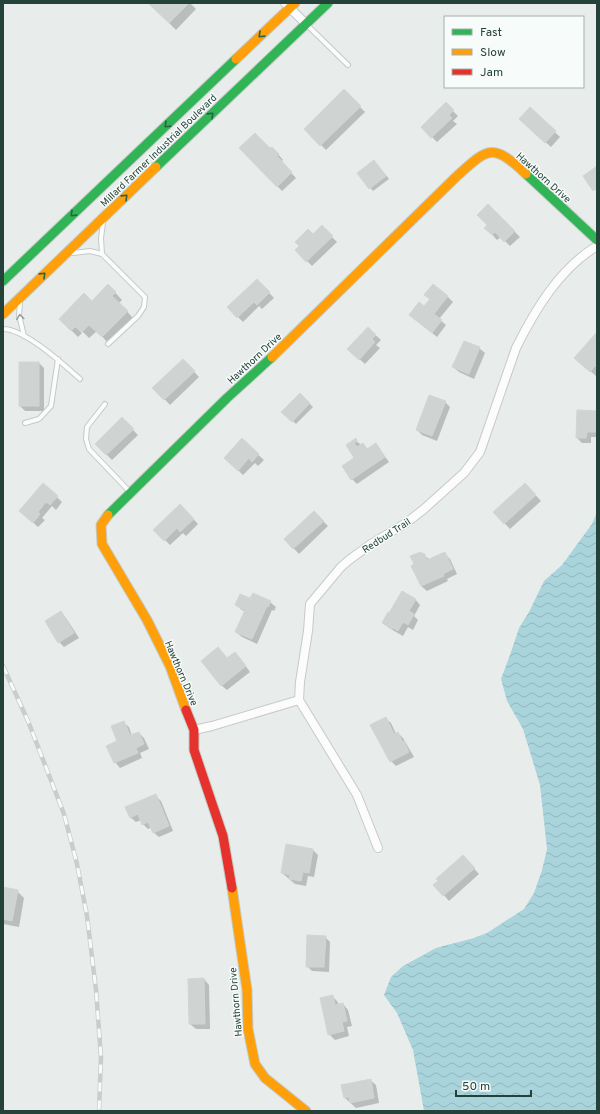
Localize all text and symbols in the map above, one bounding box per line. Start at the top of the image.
legend [444,16,584,88]
text: Fast [480,25,502,41]
one-way arrow [259,30,266,37]
text: Slow [480,45,506,61]
text: Jam [480,65,503,81]
street label: Millard Farmer Industrial Boulevard [98,92,220,210]
one-way arrow [206,112,214,119]
one-way arrow [164,120,172,127]
street label: Hawthorn Drive [513,150,573,206]
one-way arrow [120,194,128,202]
one-way arrow [70,209,78,217]
one-way arrow [38,273,46,280]
one-way arrow [16,314,25,320]
street label: Hawthorn Drive [225,331,285,388]
street label: Redbud Trail [360,516,414,557]
street label: Hawthorn Drive [161,639,200,708]
street label: Hawthorn Drive [227,967,246,1037]
scale bar [456,1072,531,1098]
text: 50 m [462,1079,490,1095]

